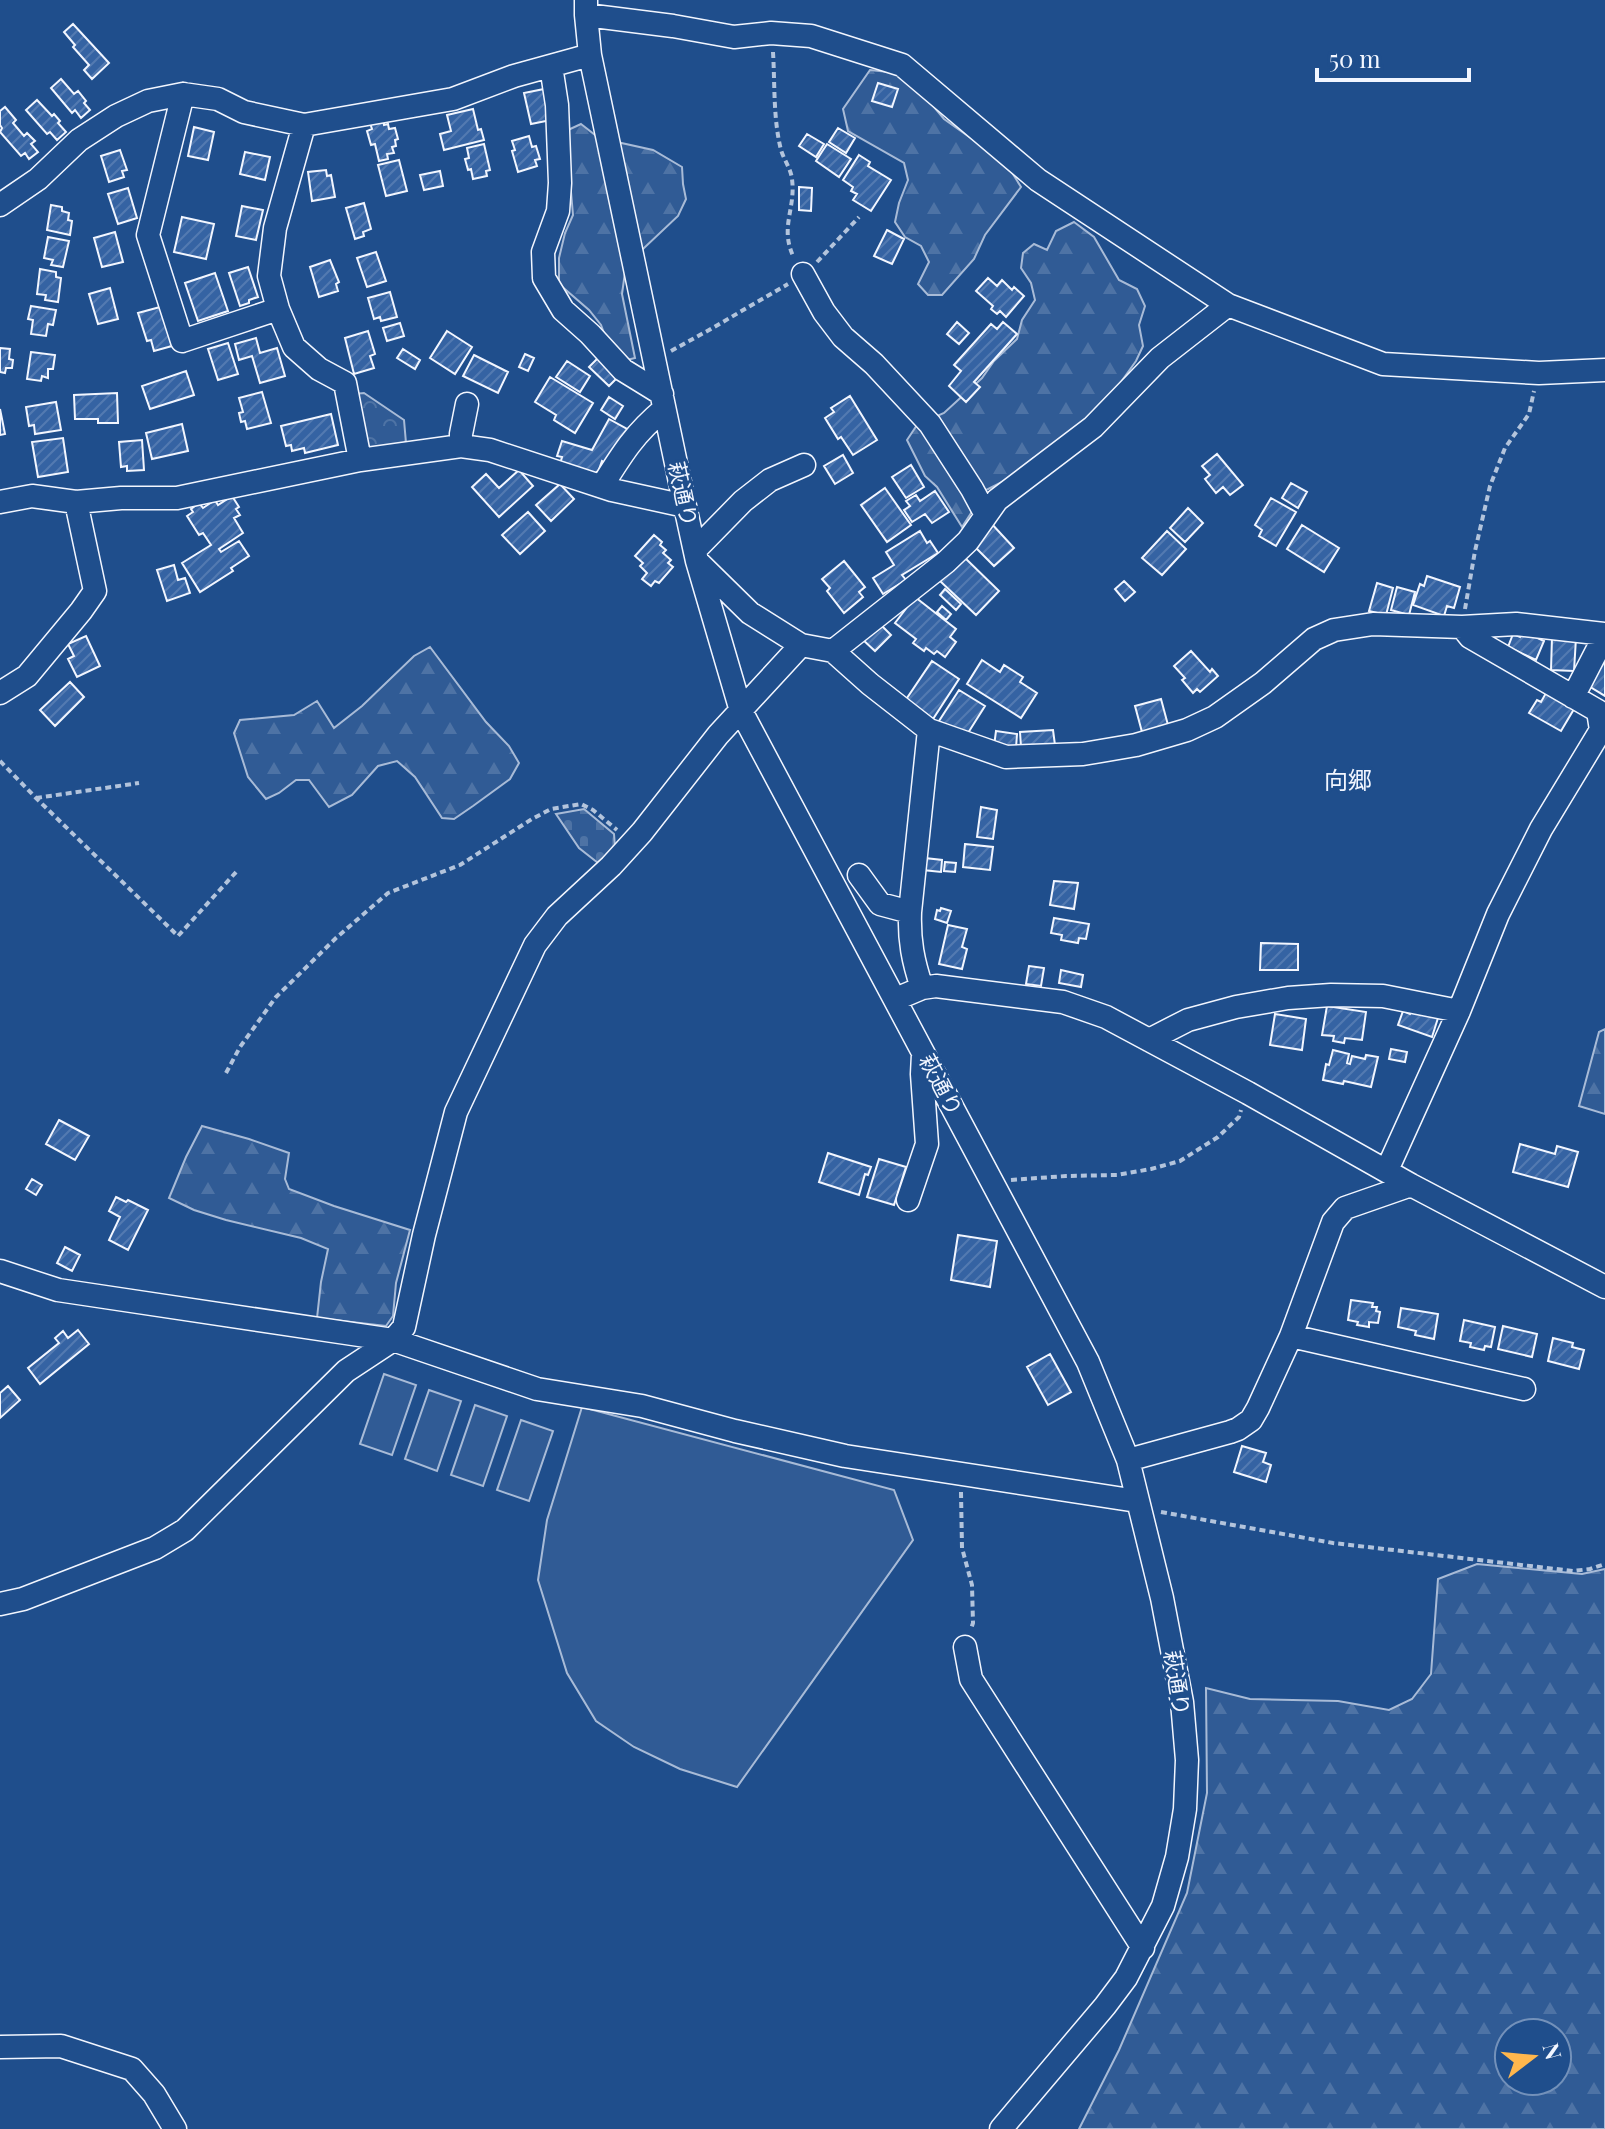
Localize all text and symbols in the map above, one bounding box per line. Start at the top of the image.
scale bar [1317,32,1469,82]
text: 50 m [1329,42,1381,74]
street label: 萩通り [662,458,706,529]
district label: 向郷 [1324,763,1372,795]
street label: 萩通り [913,1048,971,1121]
street label: 萩通り [1158,1648,1198,1718]
north arrow [1493,2017,1573,2097]
text: N [1537,2039,1570,2063]

